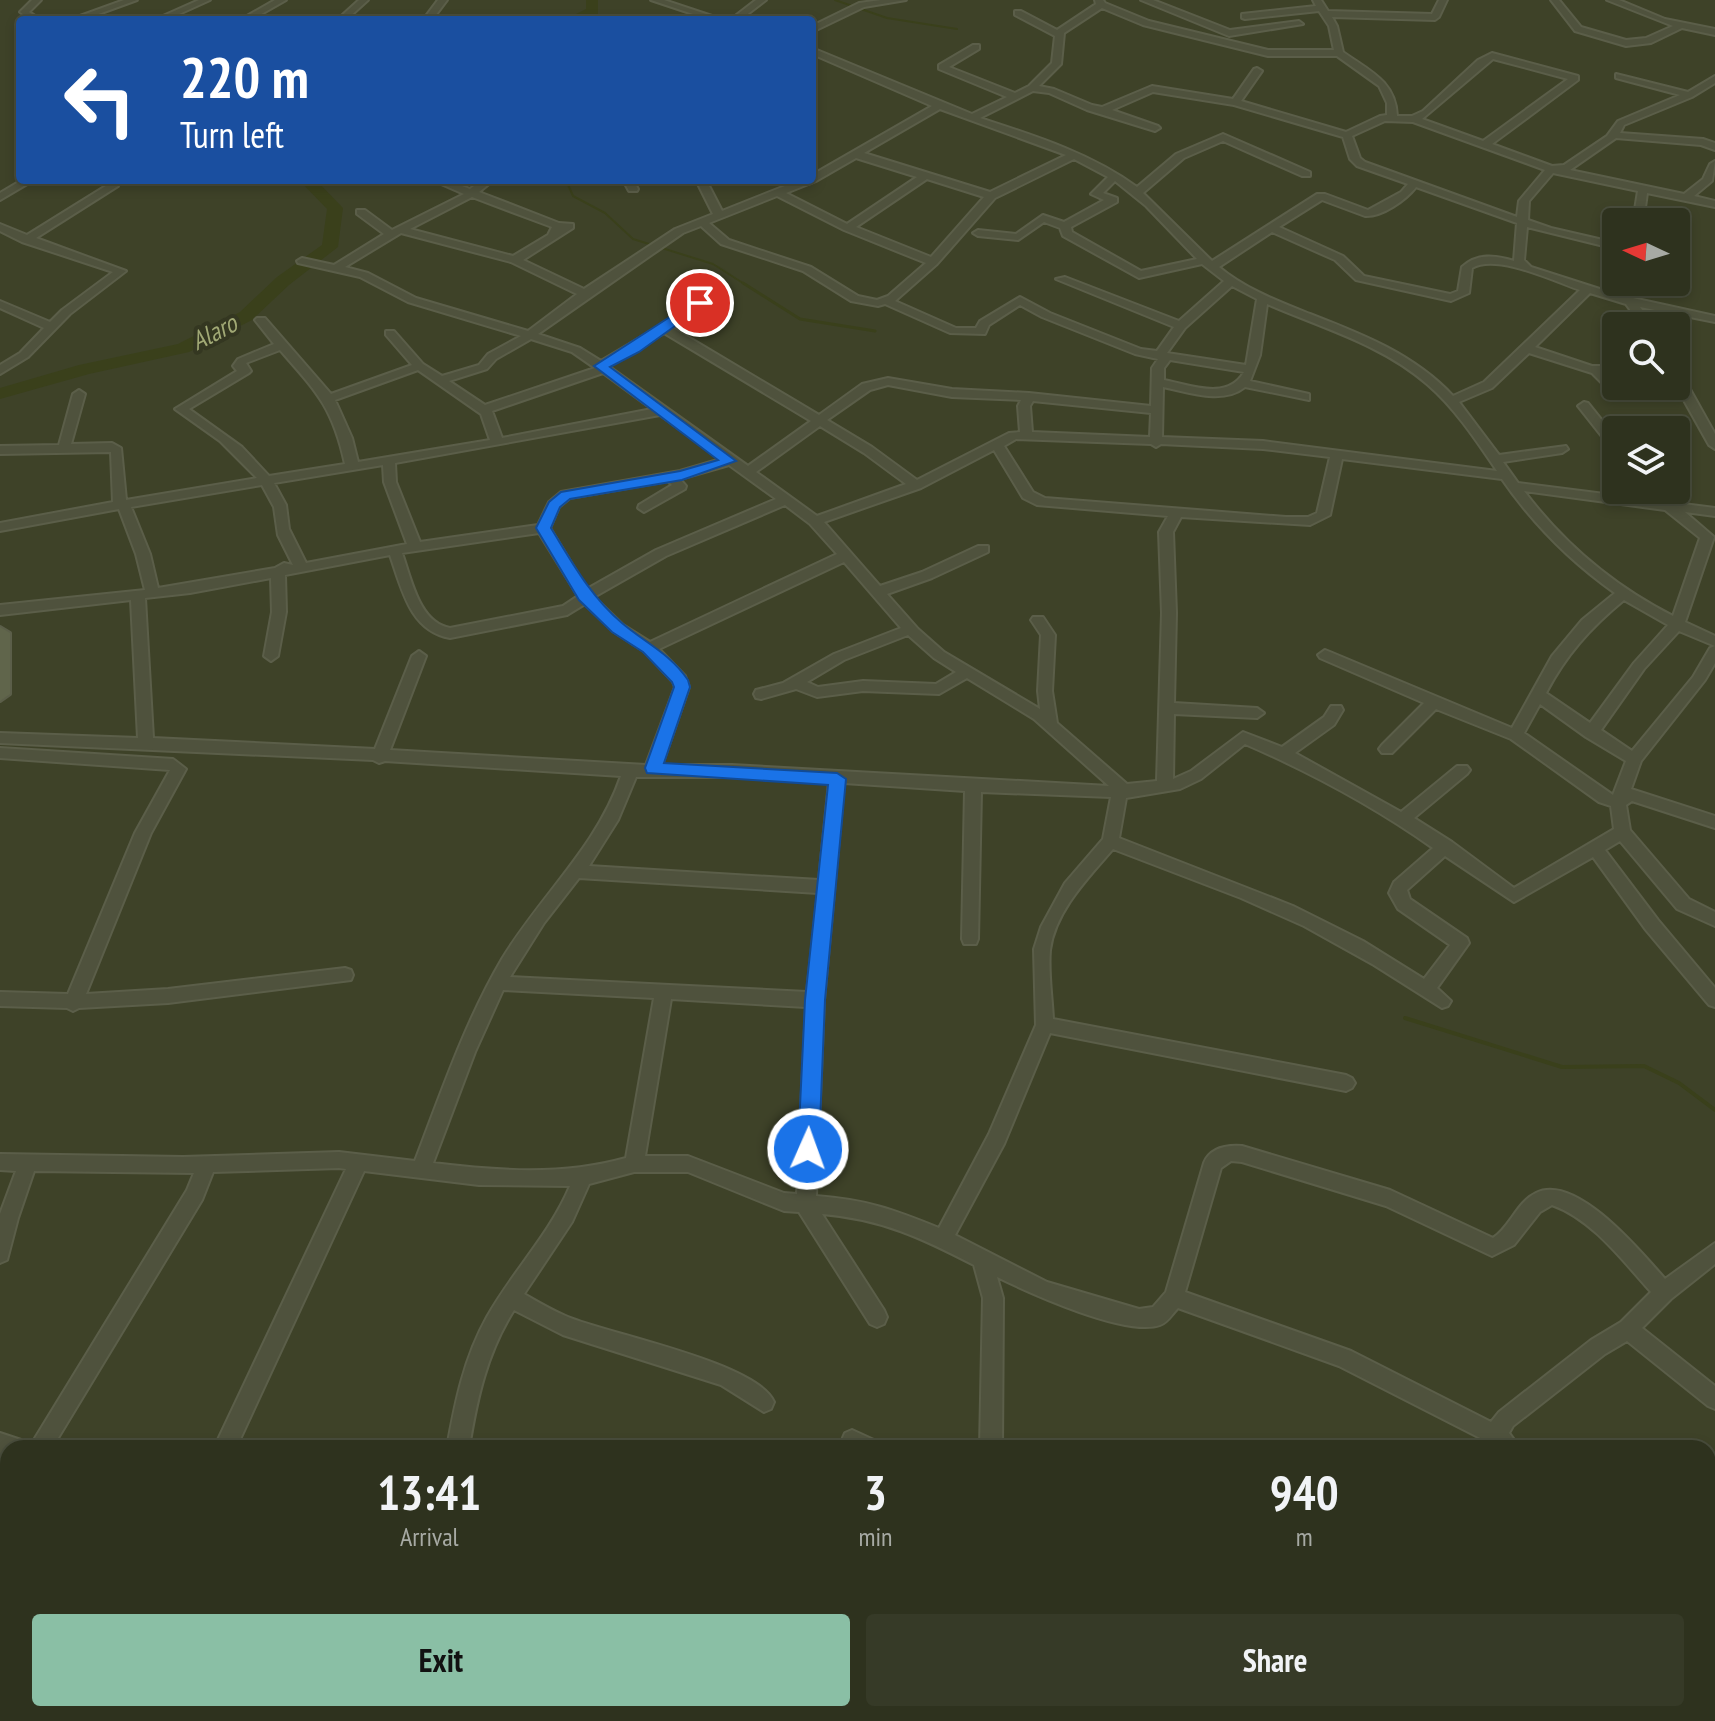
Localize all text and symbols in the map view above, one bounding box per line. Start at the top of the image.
text: 220 m [180,41,309,113]
icon: left [48,48,152,152]
text: Turn left [180,111,284,158]
north arrow [1602,208,1690,296]
map controls [1602,208,1690,504]
pin [666,269,734,337]
icon: arrive [678,281,722,325]
water label: Alaro [185,305,244,357]
button: search [1602,312,1690,400]
button: layers [1602,416,1690,504]
position arrow [766,1107,850,1191]
text: 13:41 [377,1461,481,1523]
text: 3 [864,1461,887,1523]
text: 940 [1270,1461,1339,1523]
text: Arrival [400,1520,459,1553]
text: min [858,1520,892,1553]
text: m [1296,1520,1313,1553]
button: Exit [32,1614,850,1706]
button: Share [866,1614,1684,1706]

